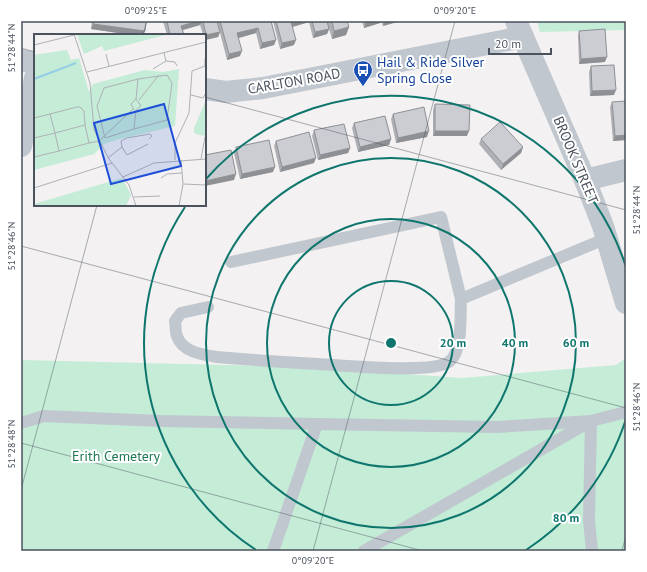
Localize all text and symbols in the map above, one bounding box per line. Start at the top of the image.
text: 0°09'25"E [125,4,167,17]
text: 0°09'20"E [434,4,476,17]
text: 51°28'44"N [5,23,18,73]
scale bar [489,30,551,56]
inset map [34,34,206,206]
text: 20 m [495,36,521,51]
place label: Hail & Ride Silver Spring Close [377,53,485,87]
bus stop icon: Hail & Ride Silver Spring Close [352,59,374,87]
street label: CARLTON ROAD [246,64,342,98]
street label: BROOK STREET [550,114,603,207]
text: 51°28'44"N [630,185,643,235]
text: 51°28'46"N [5,221,18,271]
text: 20 m [440,335,466,350]
text: 40 m [502,335,528,350]
text: 60 m [563,335,589,350]
centre of rings [384,336,398,350]
text: 51°28'46"N [630,382,643,432]
text: 51°28'48"N [5,419,18,469]
park label: Erith Cemetery [72,447,161,465]
text: 80 m [553,510,579,525]
text: 0°09'20"E [292,554,334,567]

